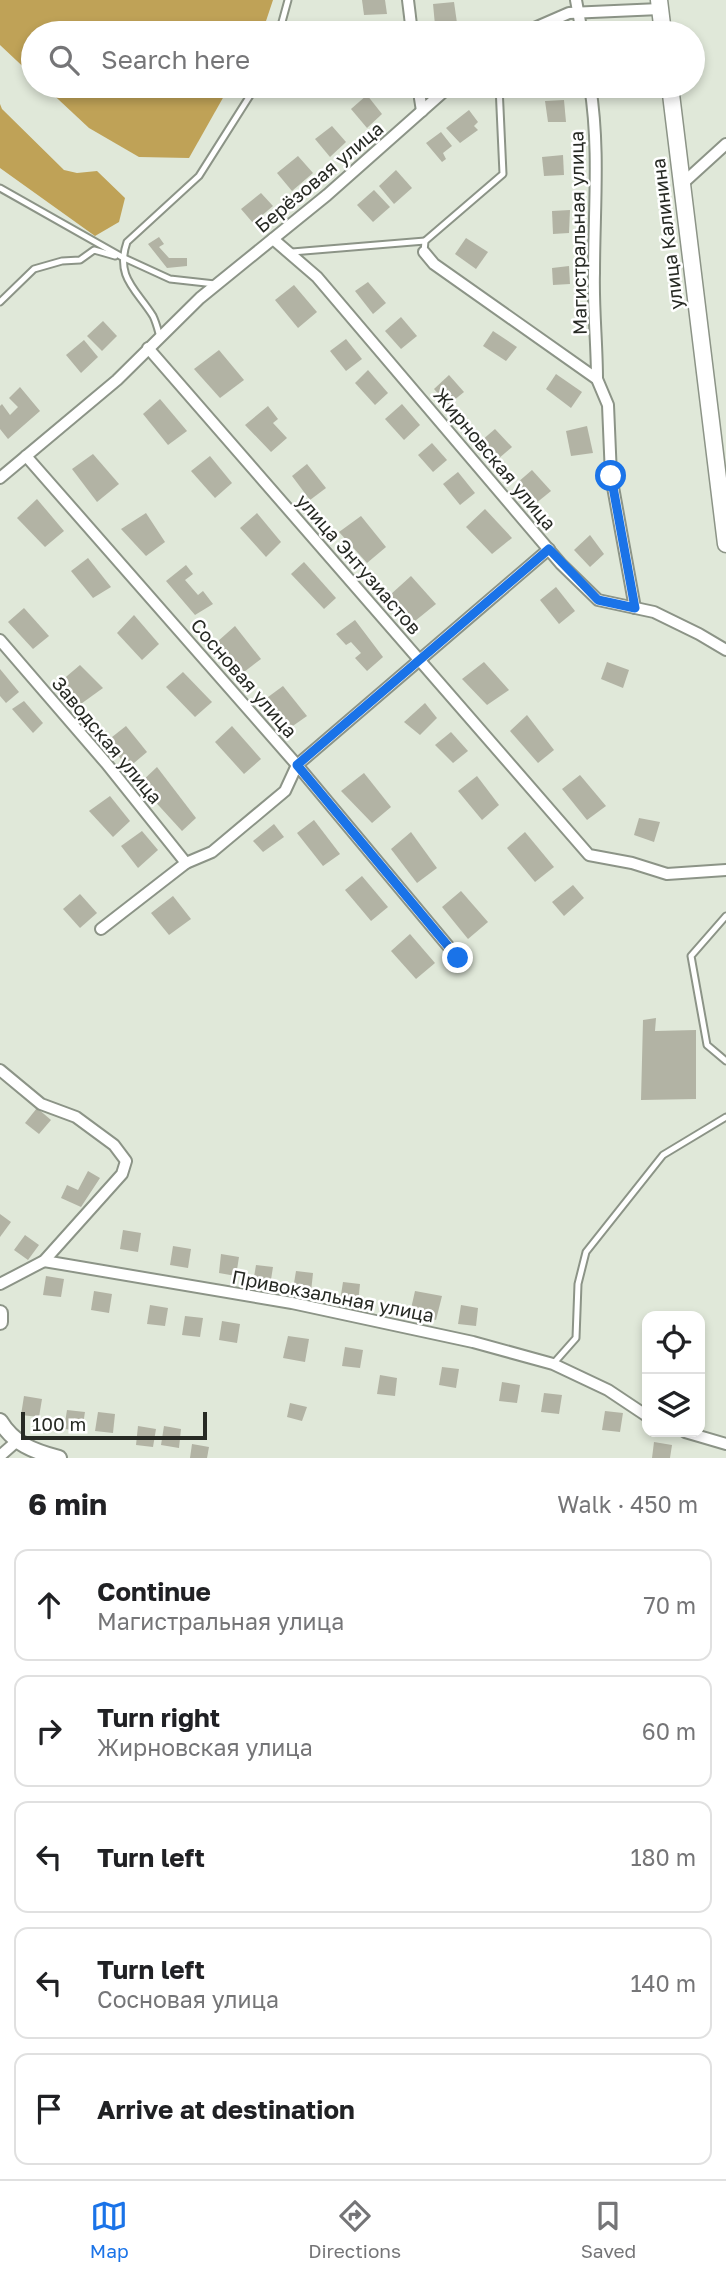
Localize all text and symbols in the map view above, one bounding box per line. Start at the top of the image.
search box [21,21,705,98]
icon: search [45,41,83,79]
text: Search here [101,44,250,75]
street label: Берёзовая улица [250,116,388,237]
street label: Магистральная улица [564,131,591,335]
street label: улица Калинина [646,157,687,311]
street label: Жирновская улица [429,383,562,534]
route start [595,460,626,491]
street label: улица Энтузиастов [292,489,427,639]
street label: Сосновая улица [186,613,302,742]
street label: Заводская улица [47,671,167,808]
route end [442,942,473,973]
street label: Привокзальная улица [230,1265,436,1326]
map controls [642,1311,705,1437]
button: locate [642,1311,705,1374]
button: layers [642,1374,705,1437]
scale bar [21,1409,206,1441]
text: 100 m [32,1412,86,1435]
text: 6 min [28,1486,107,1522]
text: Walk · 450 m [557,1490,698,1518]
text: Continue [97,1576,211,1607]
icon: ahead [30,1586,68,1624]
text: 70 m [643,1591,696,1619]
text: Магистральная улица [97,1607,344,1635]
text: Turn right [97,1702,220,1733]
icon: right [30,1712,68,1750]
text: 60 m [642,1717,696,1745]
text: Жирновская улица [97,1733,313,1761]
icon: left [30,1838,68,1876]
text: Turn left [97,1842,205,1873]
text: 180 m [630,1843,696,1871]
text: Turn left [97,1954,205,1985]
icon: left [30,1964,68,2002]
text: 140 m [630,1969,696,1997]
text: Сосновая улица [97,1985,279,2013]
icon: arrive [30,2090,68,2128]
text: Arrive at destination [97,2094,355,2125]
tab: Map [90,2197,129,2262]
tab: Directions [308,2197,401,2262]
tab: Saved [581,2197,636,2262]

